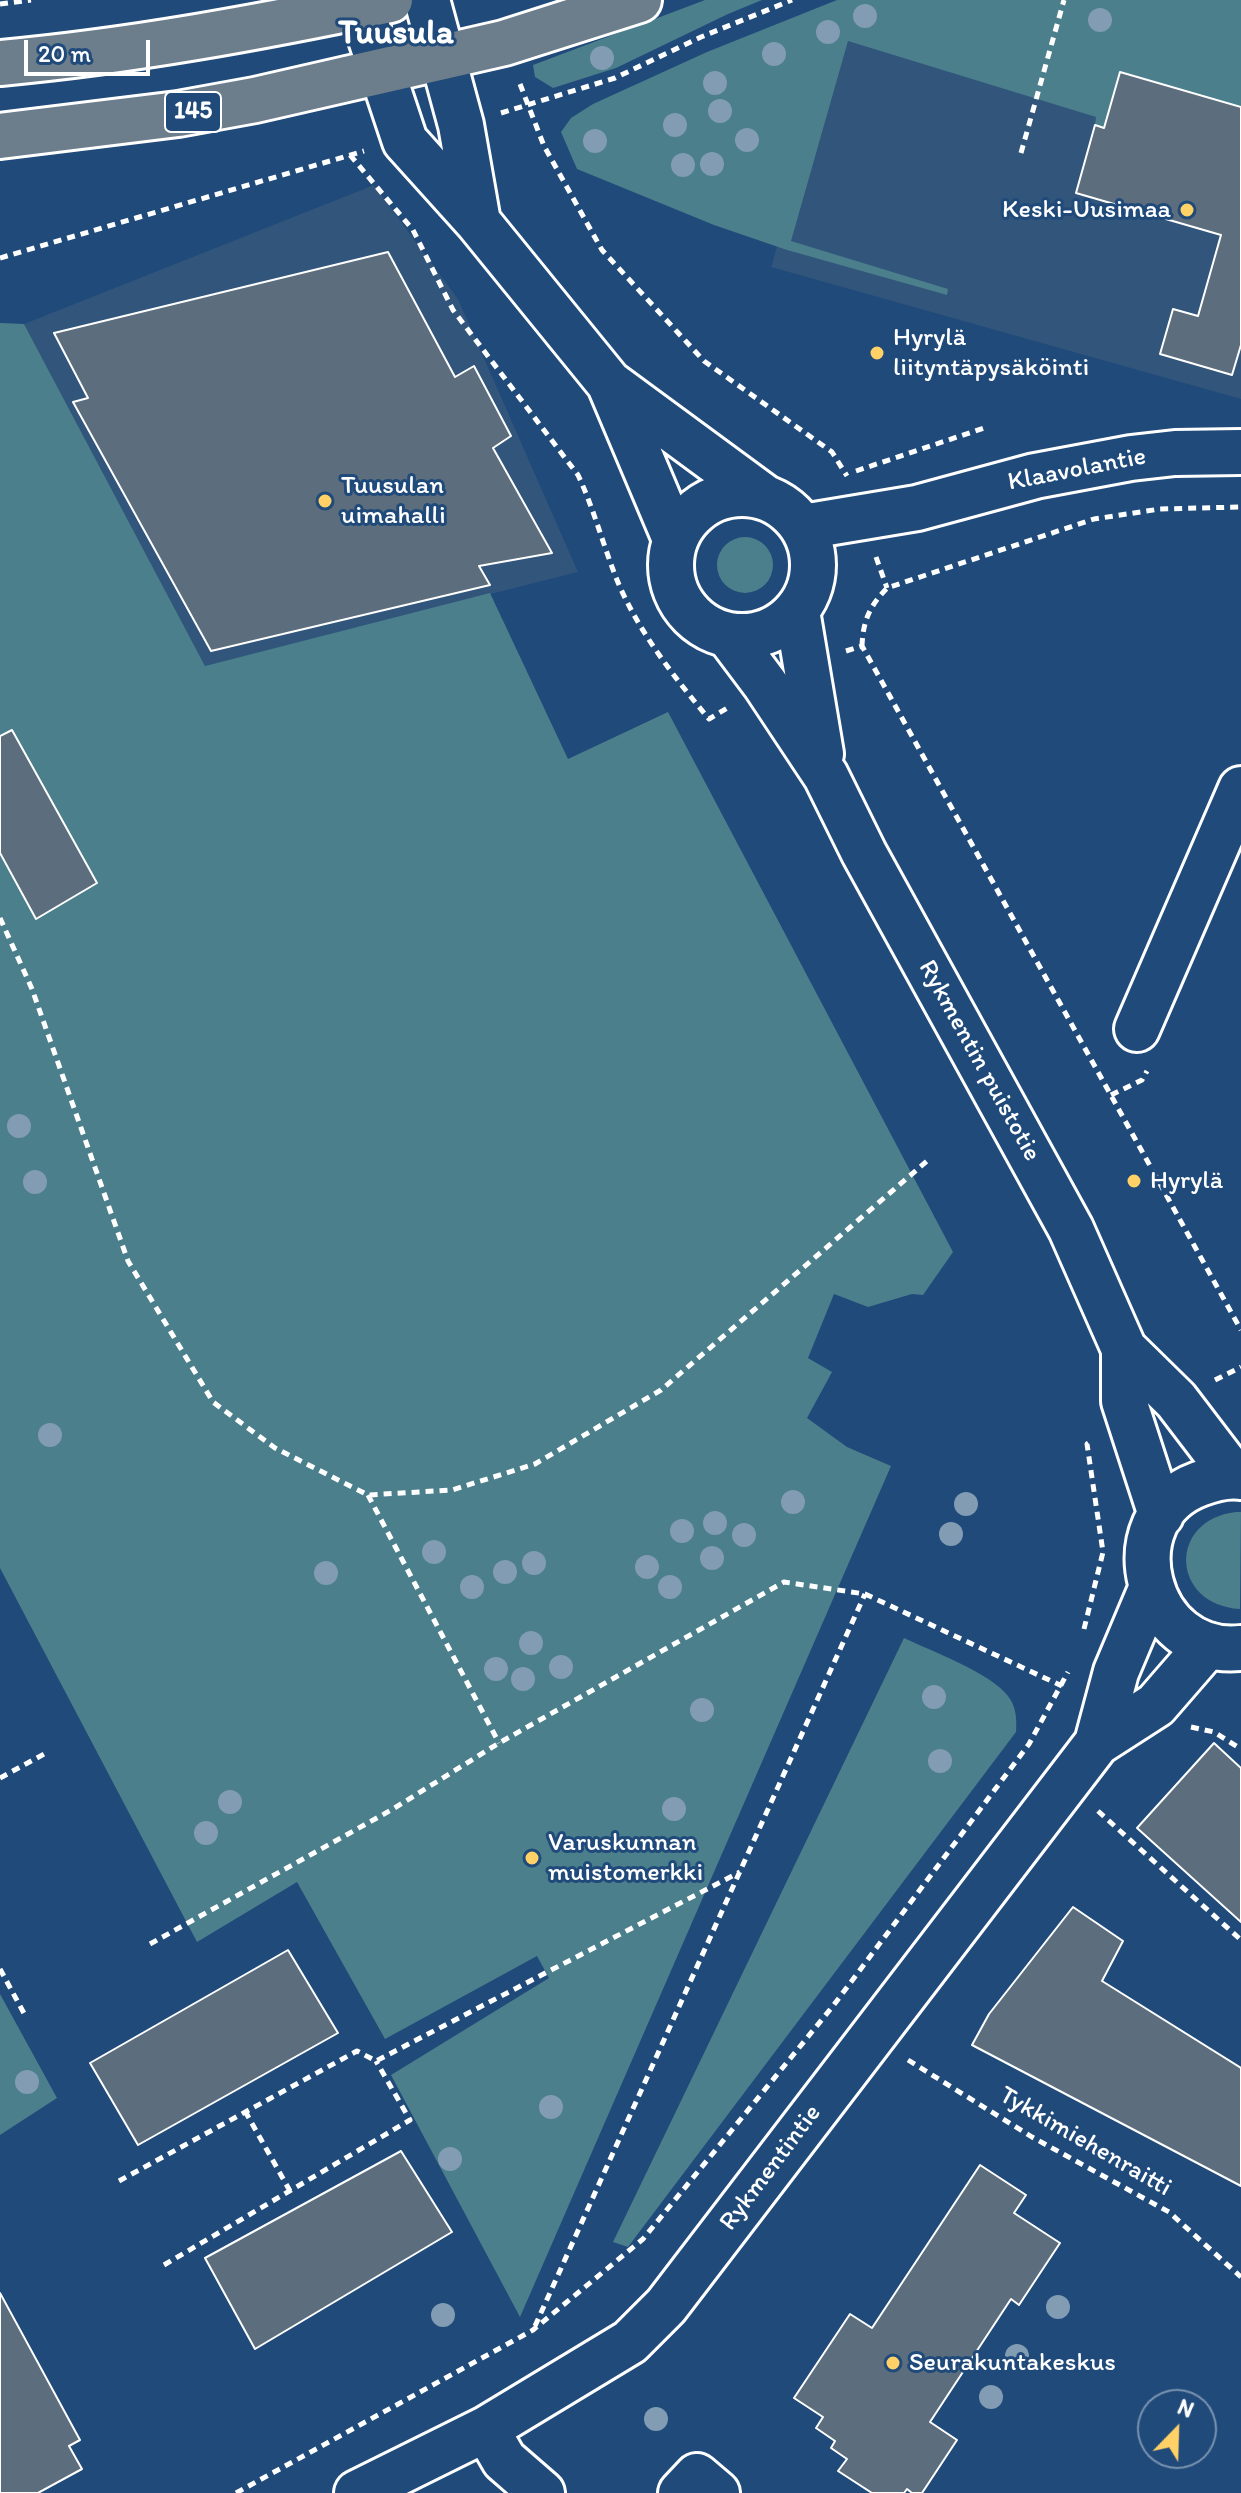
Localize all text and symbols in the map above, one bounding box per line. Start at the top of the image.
district label: Tuusula [338,14,454,54]
scale bar [28,24,154,74]
text: 20 m [38,39,91,68]
road number: 145 [165,92,221,132]
place label: Keski-Uusimaa [1002,194,1171,226]
marker: Keski-Uusimaa [1178,201,1196,219]
place label: Hyrylä liityntäpysäköinti [893,322,1089,384]
marker: Hyrylä liityntäpysäköinti [868,344,886,362]
street label: Klaavolantie [1005,441,1149,499]
place label: Tuusulan uimahalli [341,470,446,532]
marker: Tuusulan uimahalli [316,492,334,510]
street label: Rykmentin puistotie [911,955,1047,1167]
place label: Hyrylä [1150,1165,1223,1197]
marker: Hyrylä [1125,1172,1143,1190]
place label: Varuskunnan muistomerkki [548,1827,703,1888]
marker: Varuskunnan muistomerkki [523,1849,541,1867]
street label: Tykkimiehenraitti [993,2080,1177,2204]
street label: Rykmentintie [713,2099,829,2237]
place label: Seurakuntakeskus [909,2347,1116,2379]
marker: Seurakuntakeskus [884,2354,902,2372]
north arrow [1137,2389,1217,2469]
text: N [1174,2393,1198,2424]

